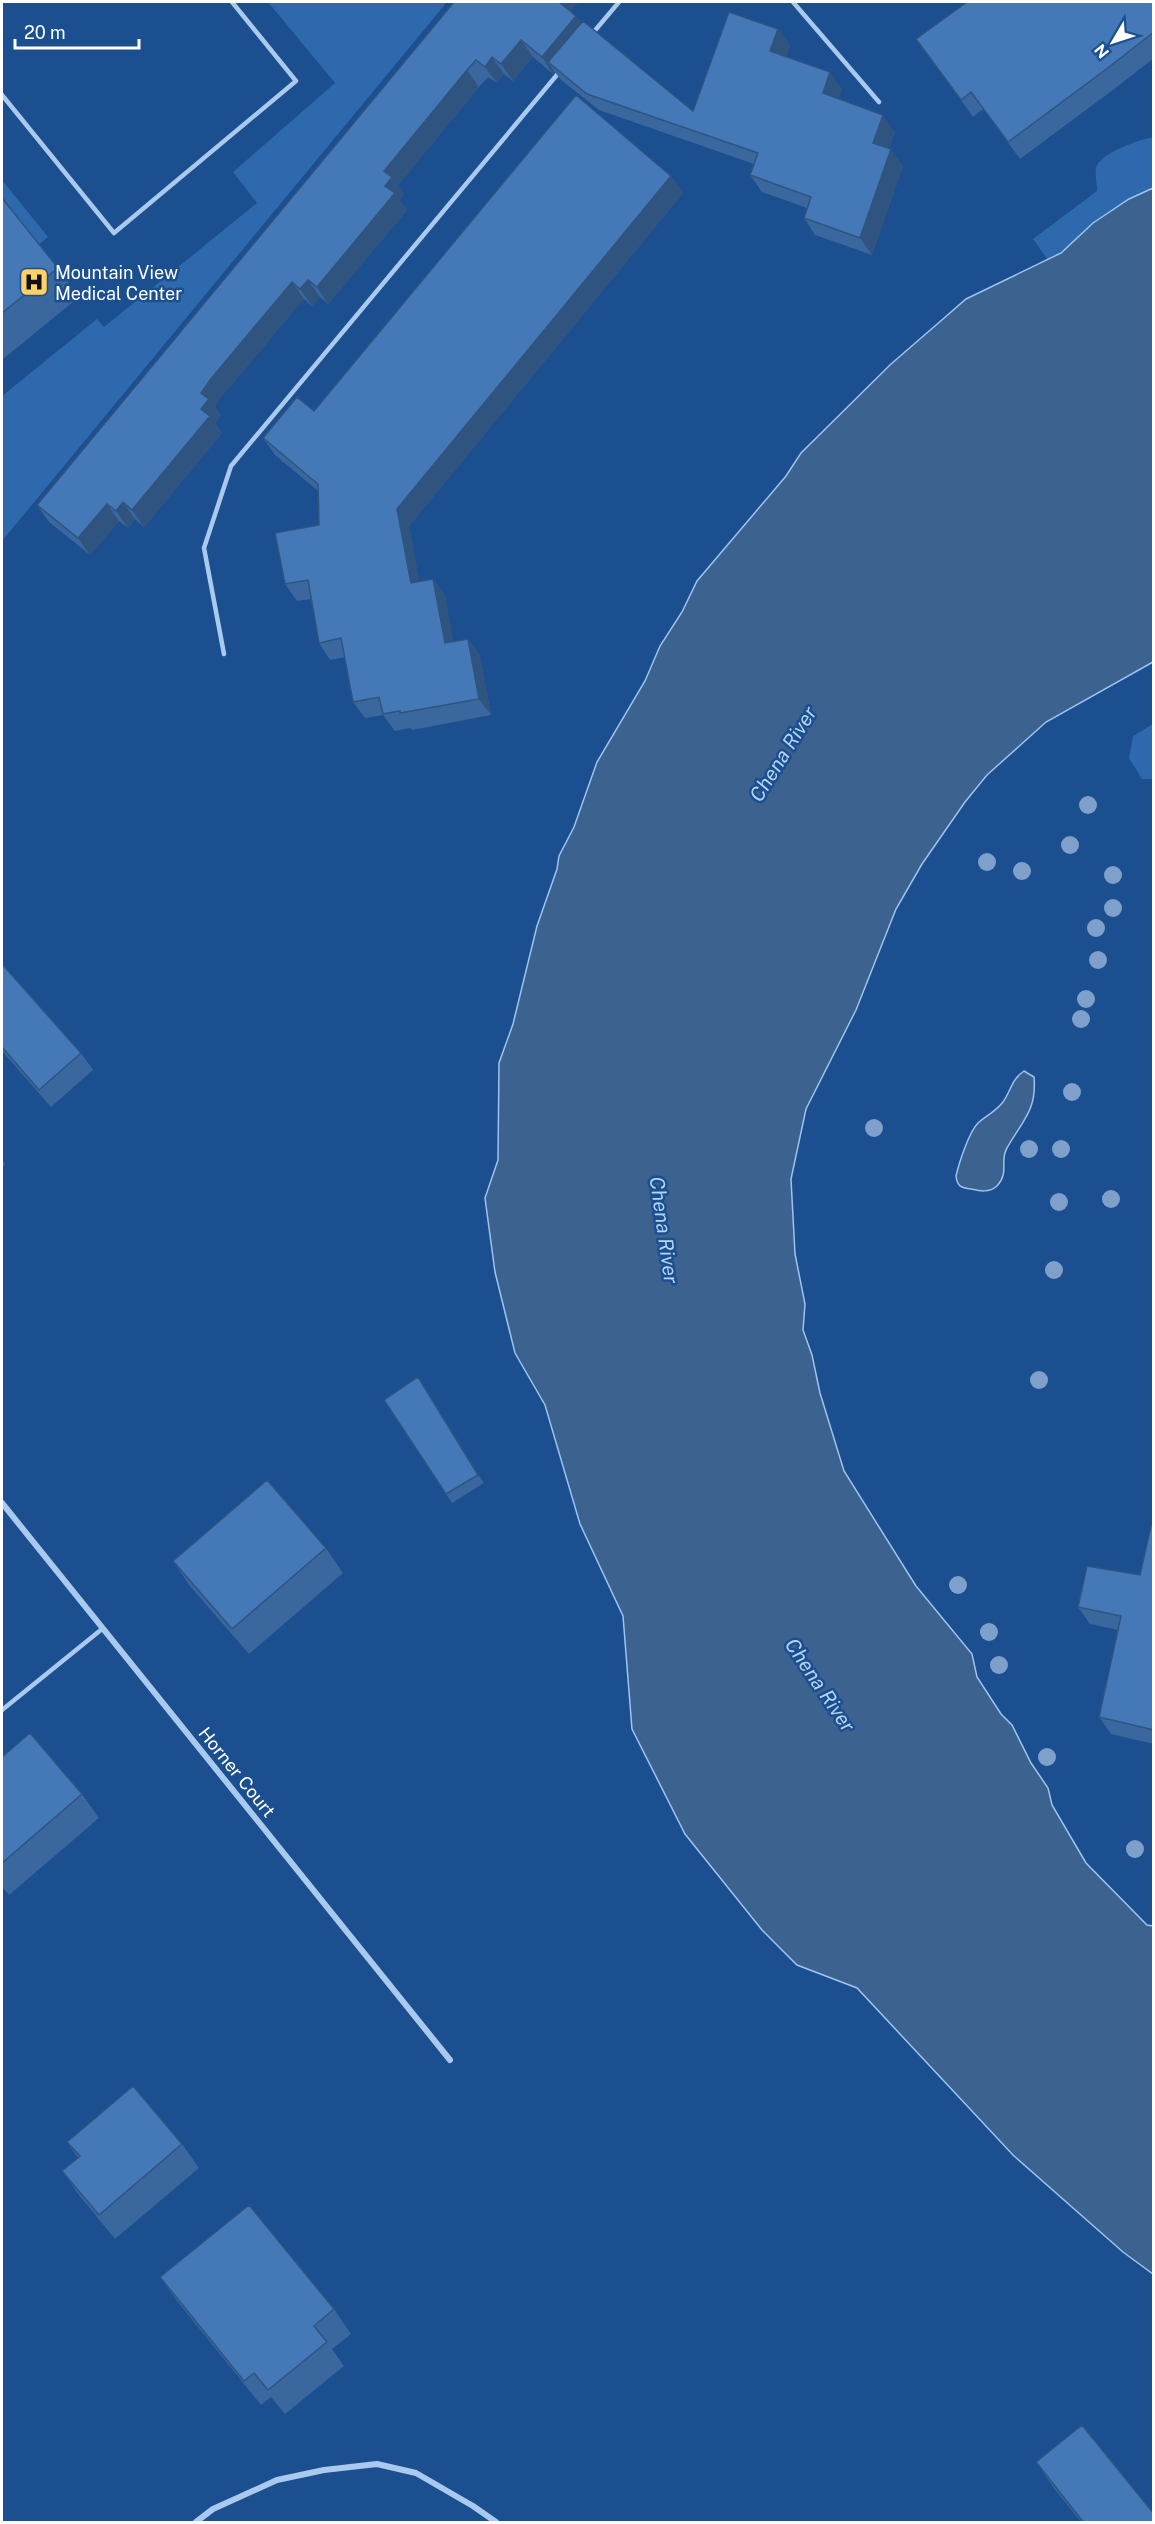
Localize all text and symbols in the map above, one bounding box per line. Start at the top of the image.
scale bar [15,12,140,50]
north arrow [1083,12,1143,72]
text: 20 m [24,22,66,43]
text: N [1090,40,1113,62]
place label: Mountain View Medical Center [55,262,182,304]
hospital icon: Mountain View Medical Center [18,266,50,298]
water label: Chena River [744,702,822,806]
water label: Chena River [645,1175,683,1285]
water label: Chena River [780,1634,860,1737]
street label: Horner Court [194,1723,280,1821]

